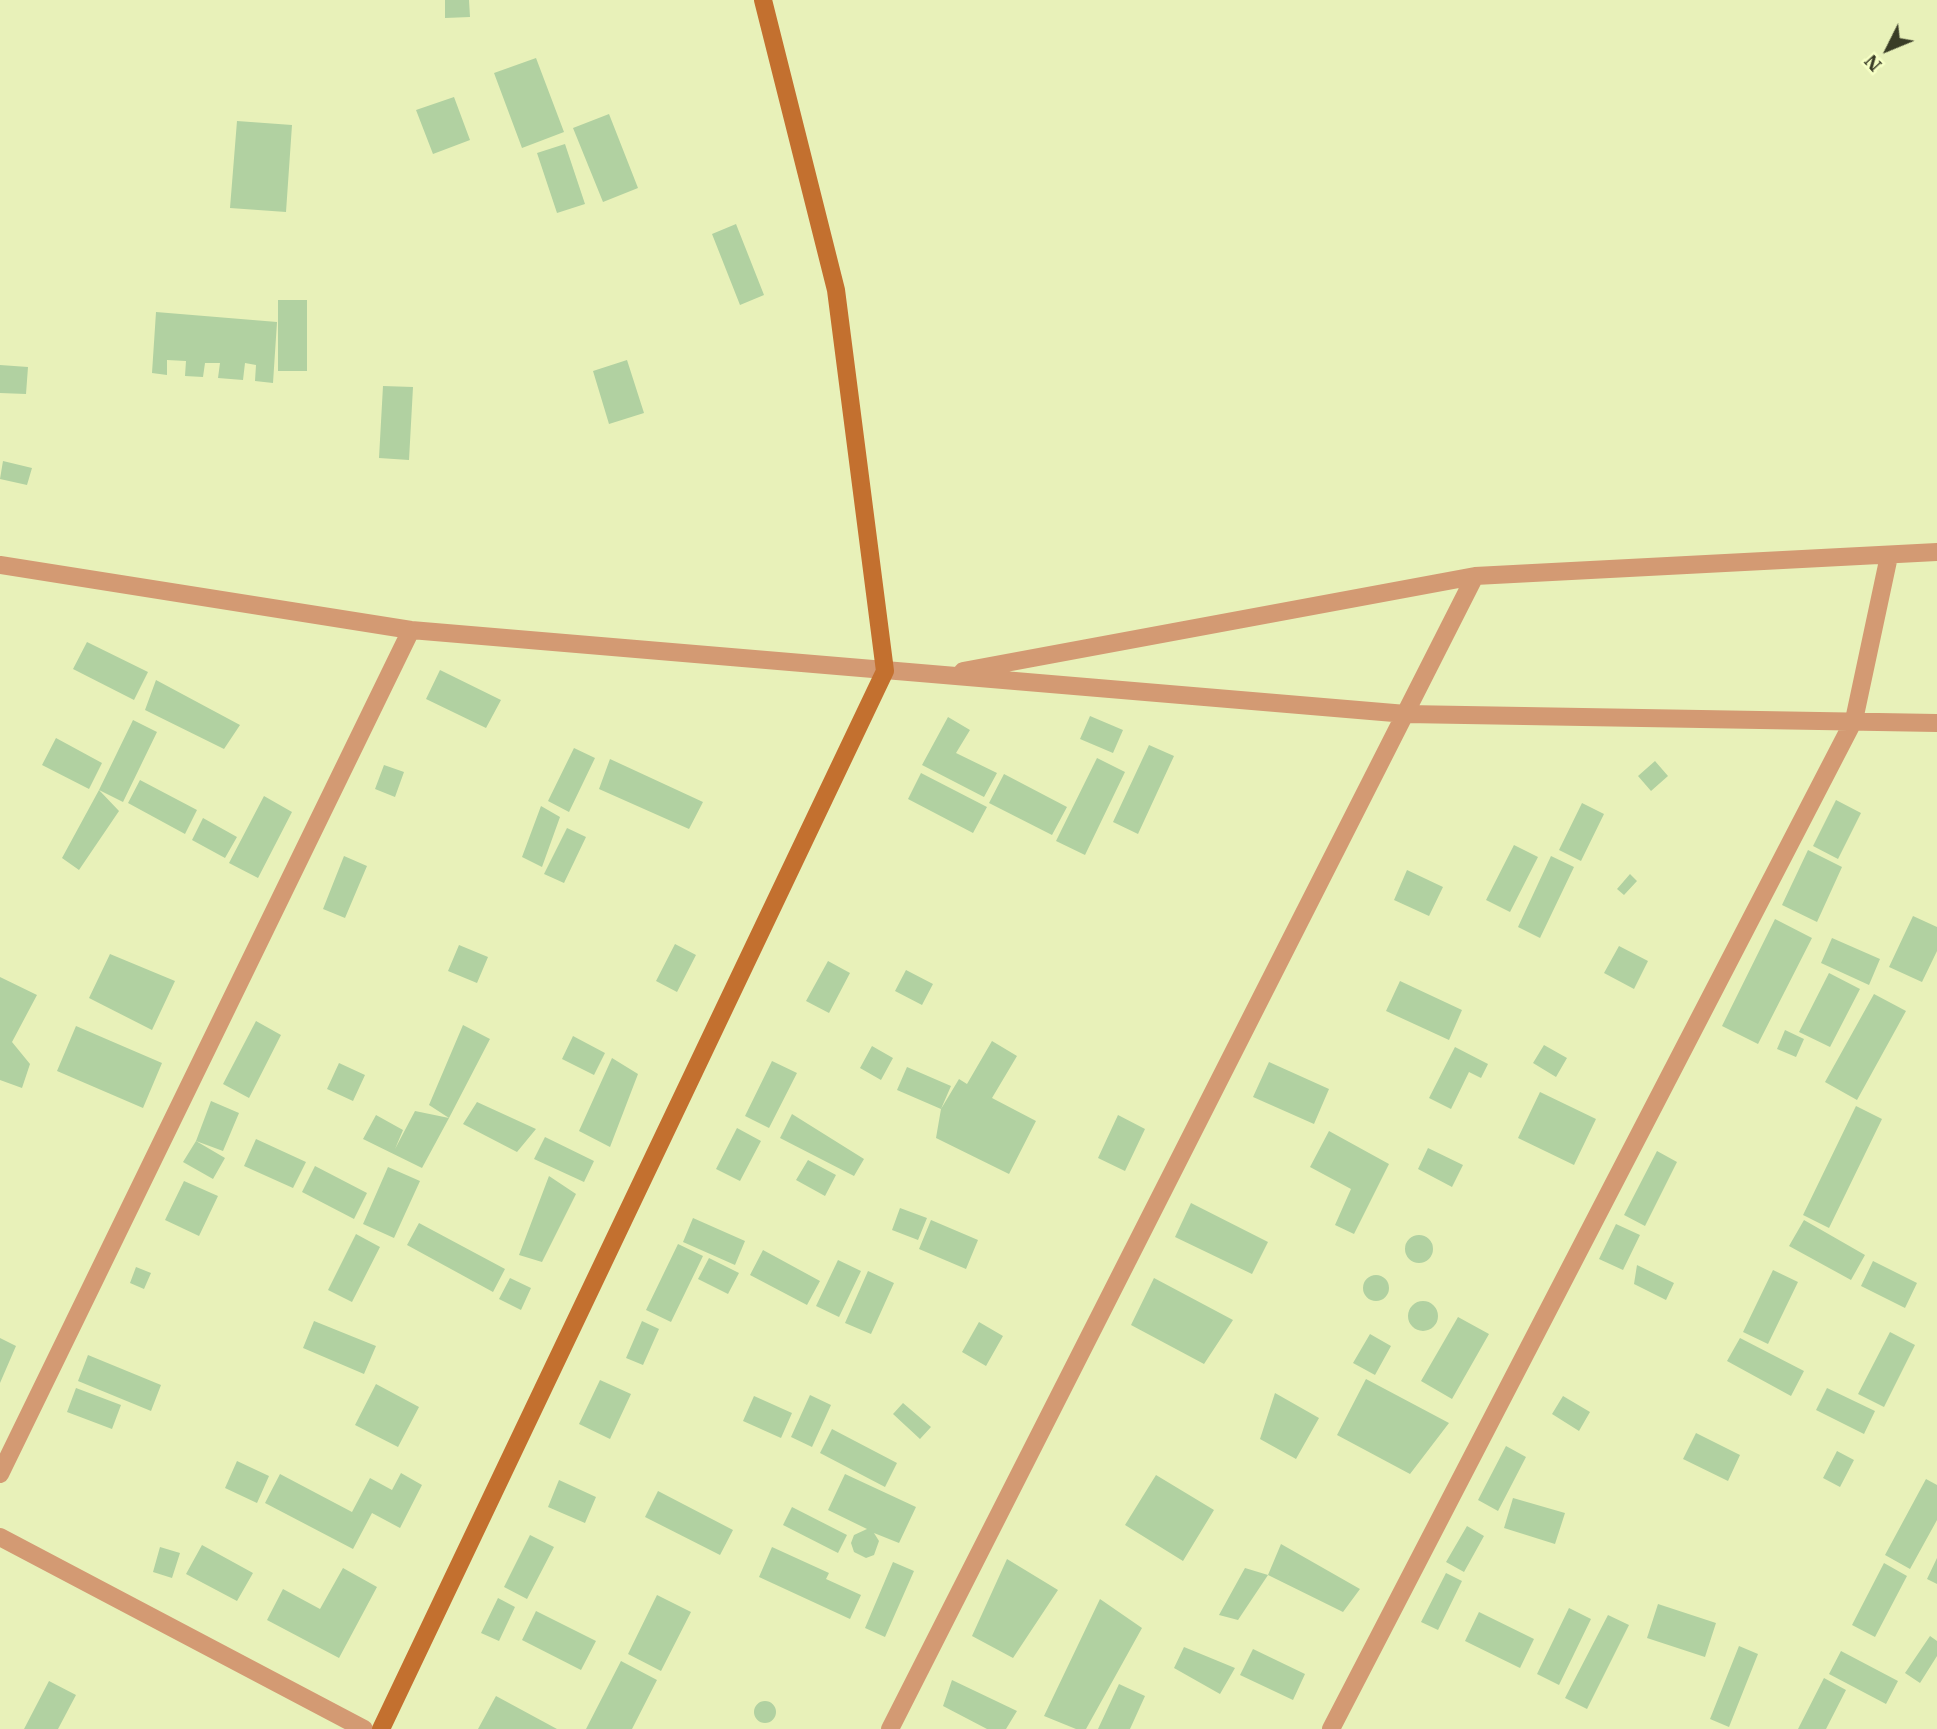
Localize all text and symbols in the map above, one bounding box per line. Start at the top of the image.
north arrow [1853,14,1923,84]
text: N [1859,50,1887,77]

